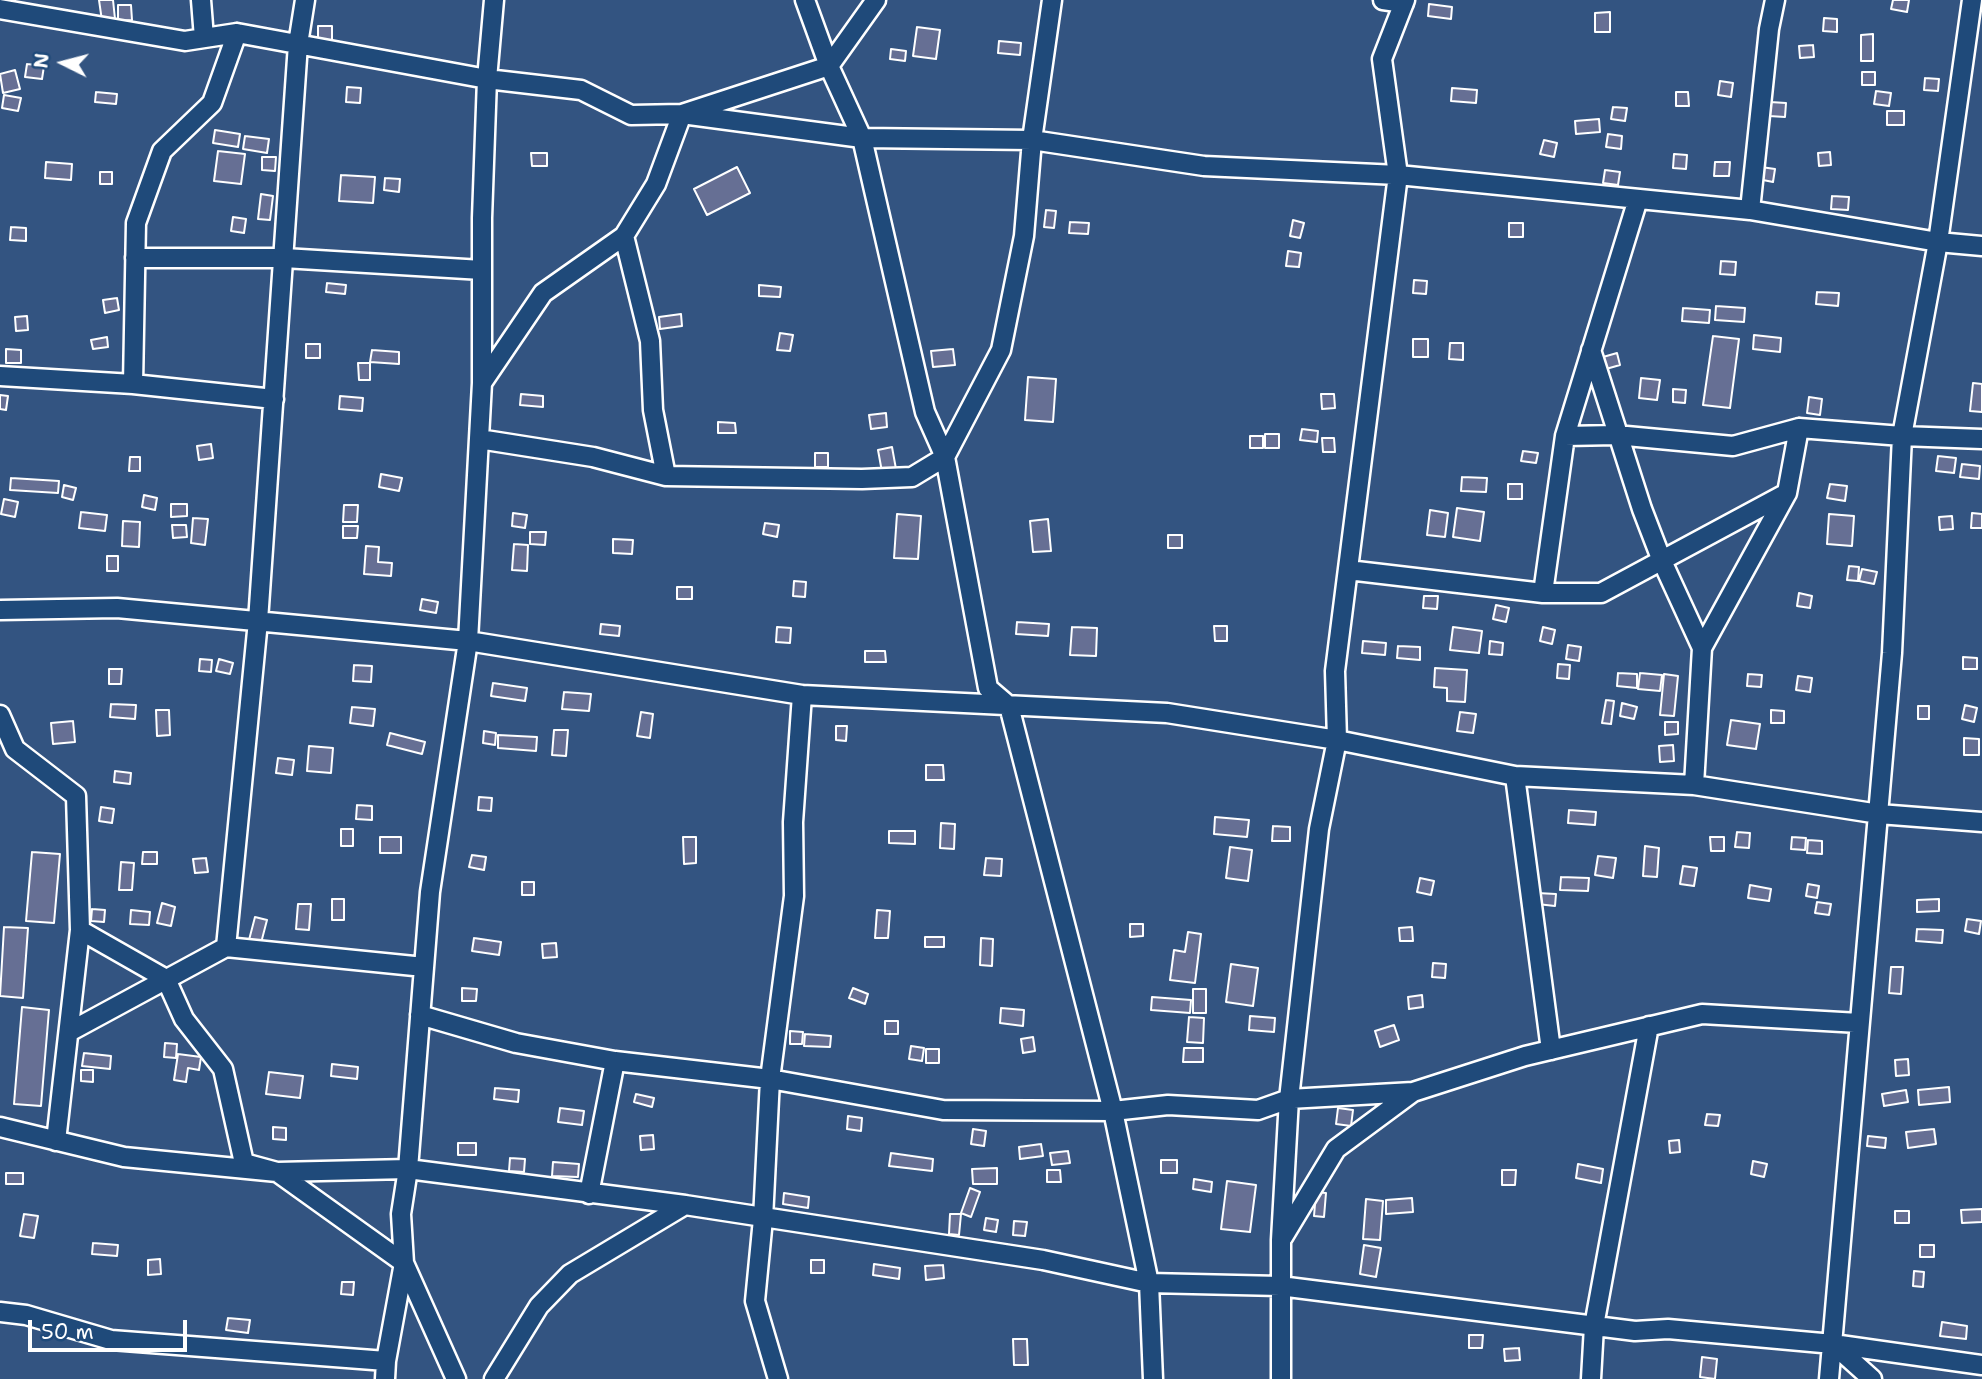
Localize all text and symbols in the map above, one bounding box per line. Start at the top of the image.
north arrow [28,28,98,98]
text: N [28,52,55,70]
scale bar [32,1306,191,1350]
text: 50 m [41,1318,94,1346]

